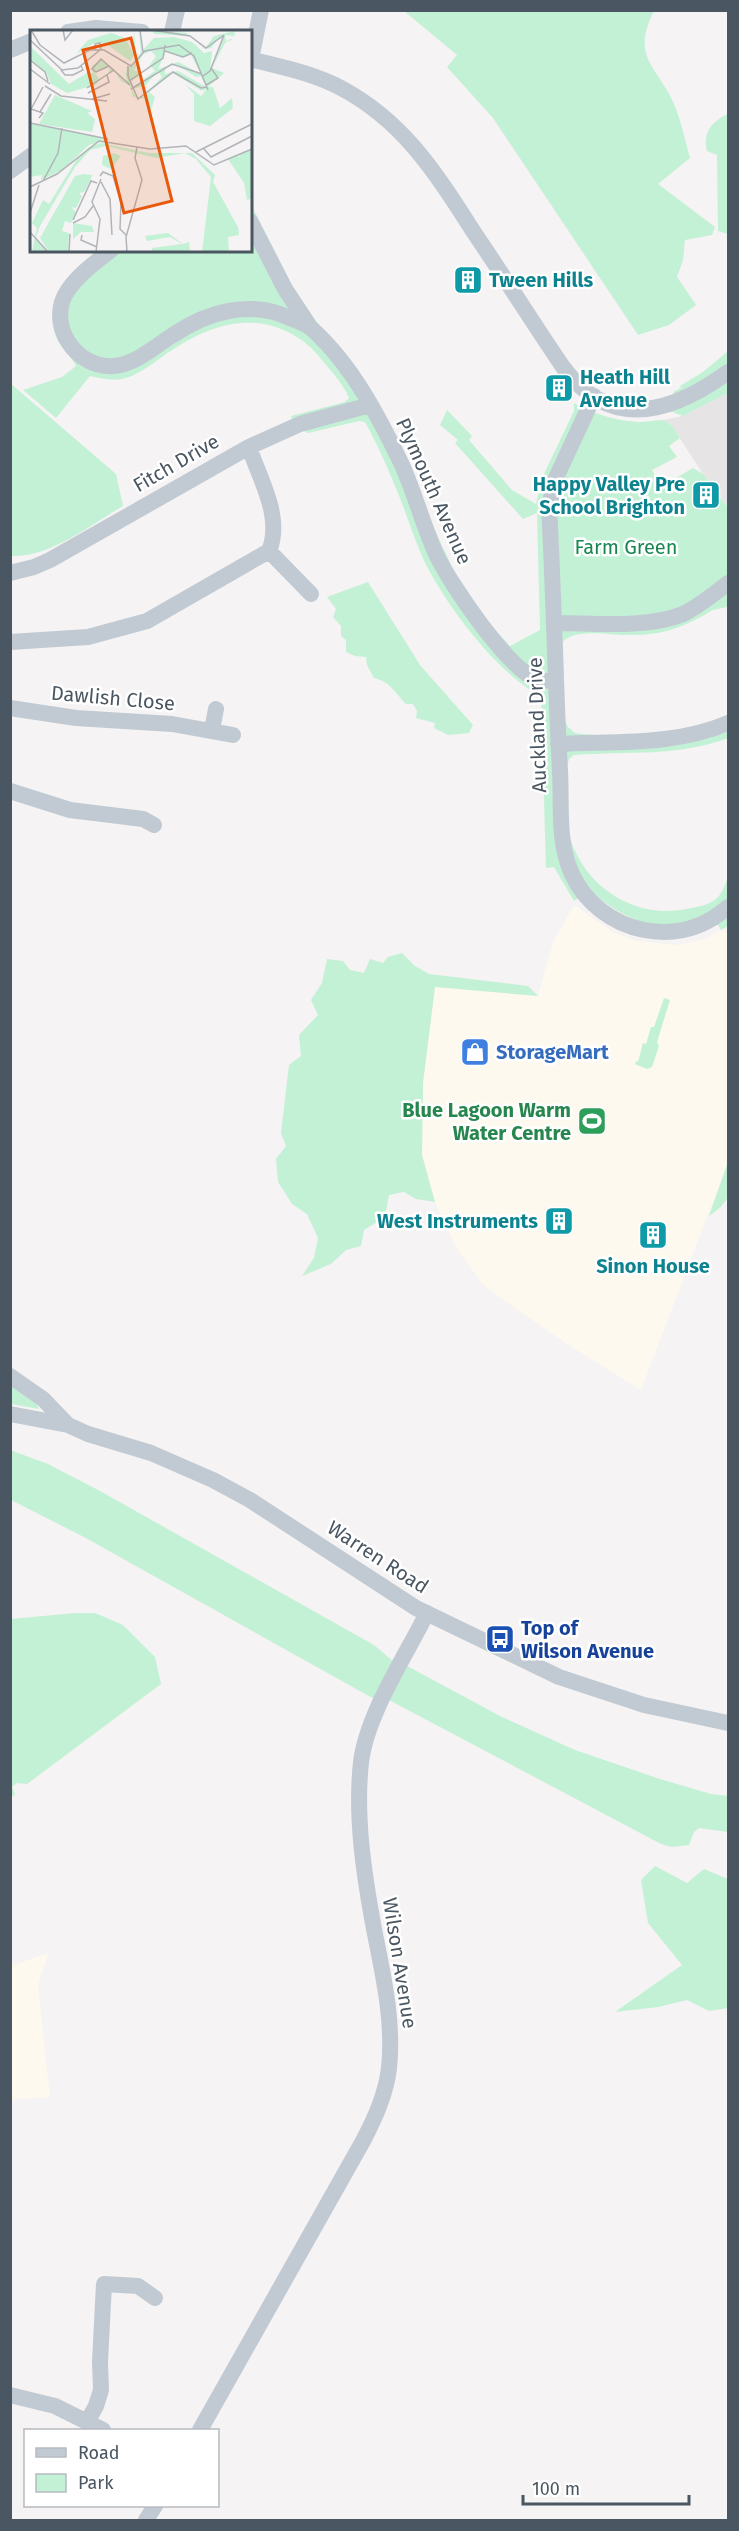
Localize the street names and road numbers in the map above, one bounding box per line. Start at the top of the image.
street label: Plymouth Avenue [391,414,477,568]
street label: Fitch Drive [129,429,223,497]
street label: Auckland Drive [523,657,551,793]
street label: Dawlish Close [50,681,176,715]
street label: Warren Road [323,1515,433,1599]
street label: Wilson Avenue [378,1896,422,2030]

